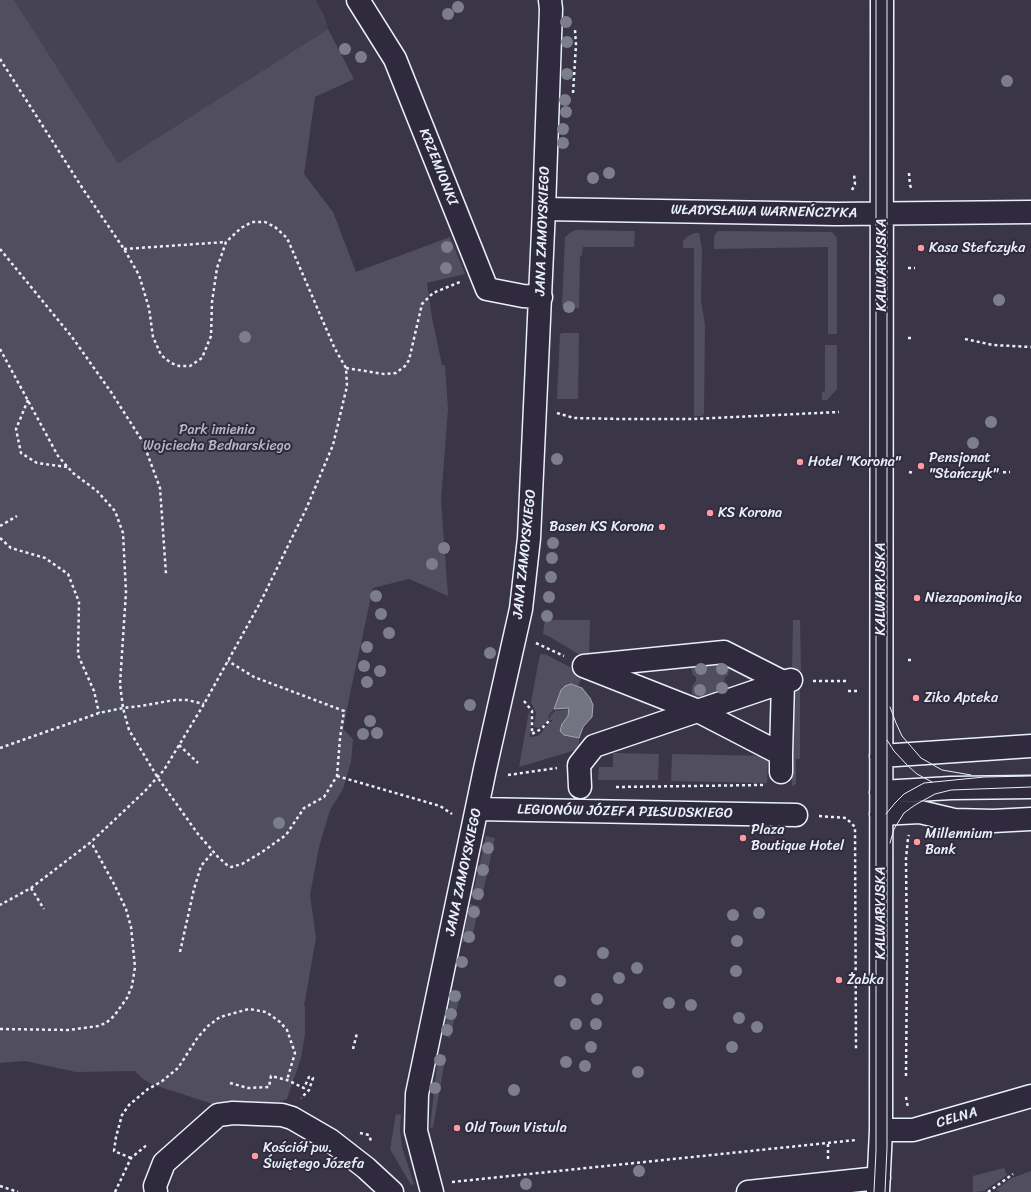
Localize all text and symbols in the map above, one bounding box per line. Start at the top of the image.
street label: KRZEMIONKI [415,126,461,208]
street label: JANA ZAMOYSKIEGO [532,166,554,296]
street label: WŁADYSŁAWA WARNEŃCZYKA [671,202,857,222]
street label: KALWARYJSKA [874,219,890,311]
place label: Kasa Stefczyka [929,240,1025,256]
marker: Kasa Stefczyka [916,243,926,253]
park label: Park imienia Wojciecha Bednarskiego [143,422,291,454]
place label: Pensjonat "Stańczyk" [929,450,998,482]
place label: Hotel "Korona" [808,454,901,470]
marker: Hotel "Korona" [795,457,805,467]
marker: Pensjonat "Stańczyk" [916,461,926,471]
street label: JANA ZAMOYSKIEGO [510,488,540,620]
place label: KS Korona [718,505,782,521]
marker: KS Korona [705,508,715,518]
place label: Basen KS Korona [549,519,654,535]
marker: Basen KS Korona [657,522,667,532]
street label: KALWARYJSKA [873,543,889,635]
place label: Niezapominajka [925,590,1022,606]
marker: Niezapominajka [912,593,922,603]
place label: Ziko Apteka [924,690,998,706]
marker: Ziko Apteka [911,693,921,703]
street label: LEGIONÓW JÓZEFA PIŁSUDSKIEGO [517,802,733,822]
street label: JANA ZAMOYSKIEGO [442,807,486,937]
place label: Plaza Boutique Hotel [751,822,844,854]
place label: Millennium Bank [925,826,993,858]
marker: Plaza Boutique Hotel [738,833,748,843]
marker: Millennium Bank [912,837,922,847]
street label: KALWARYJSKA [873,867,889,959]
place label: Żabka [847,972,884,988]
marker: Żabka [834,975,844,985]
street label: CELNA [935,1104,979,1132]
place label: Old Town Vistula [465,1120,567,1136]
marker: Old Town Vistula [452,1123,462,1133]
place label: Kościół pw. Świętego Józefa [263,1140,364,1172]
marker: Kościół pw. Świętego Józefa [250,1151,260,1161]

